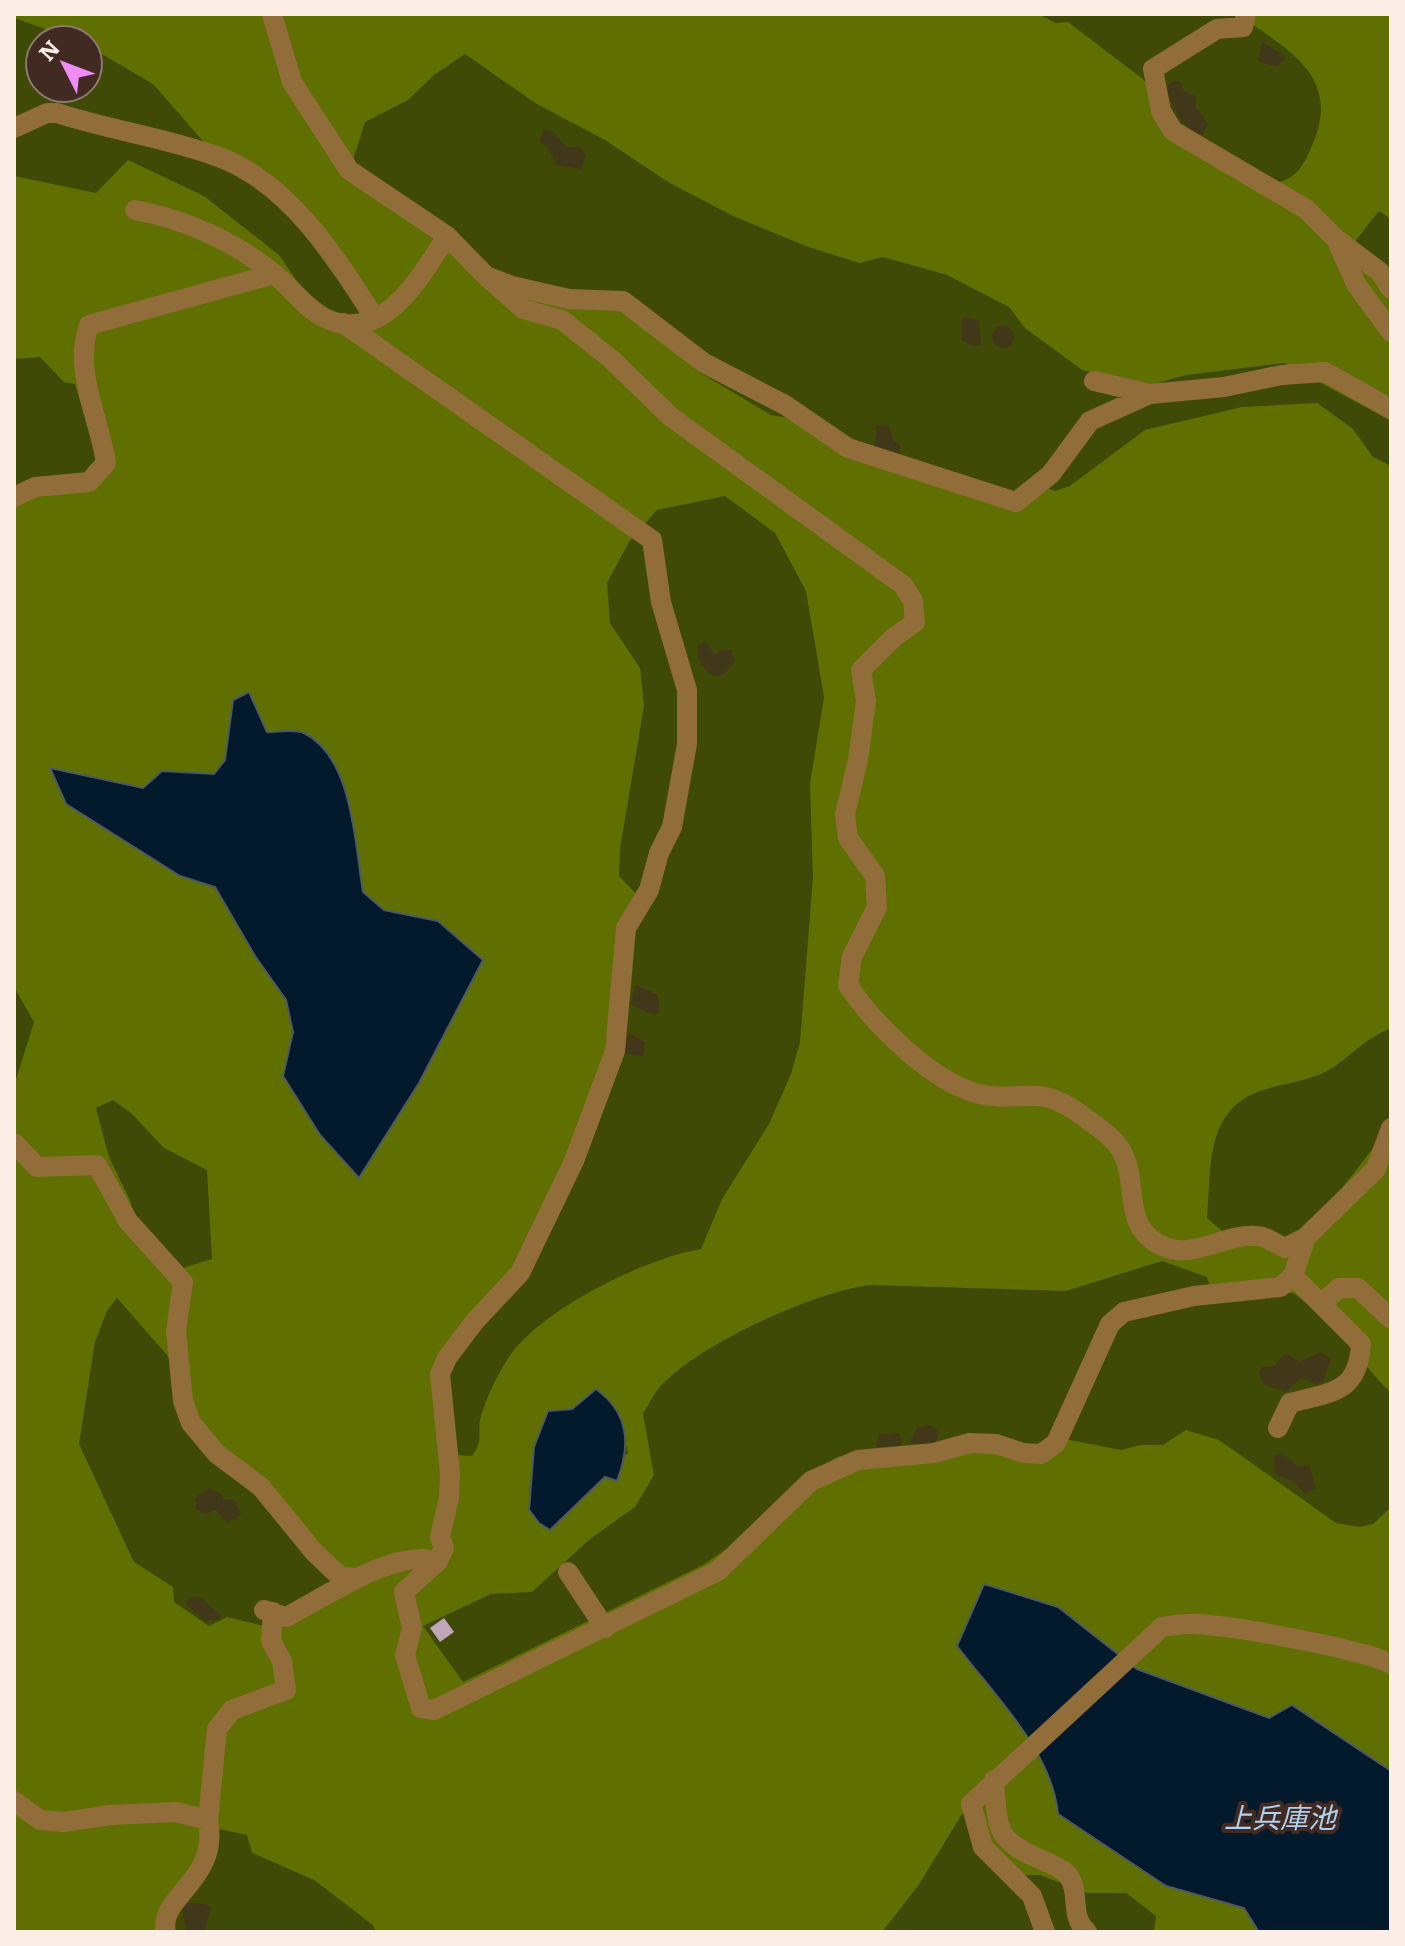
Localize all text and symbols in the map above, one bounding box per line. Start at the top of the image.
north arrow [24,24,104,104]
text: N [30,32,66,68]
water label: 上兵庫池 [1224,1795,1339,1837]

